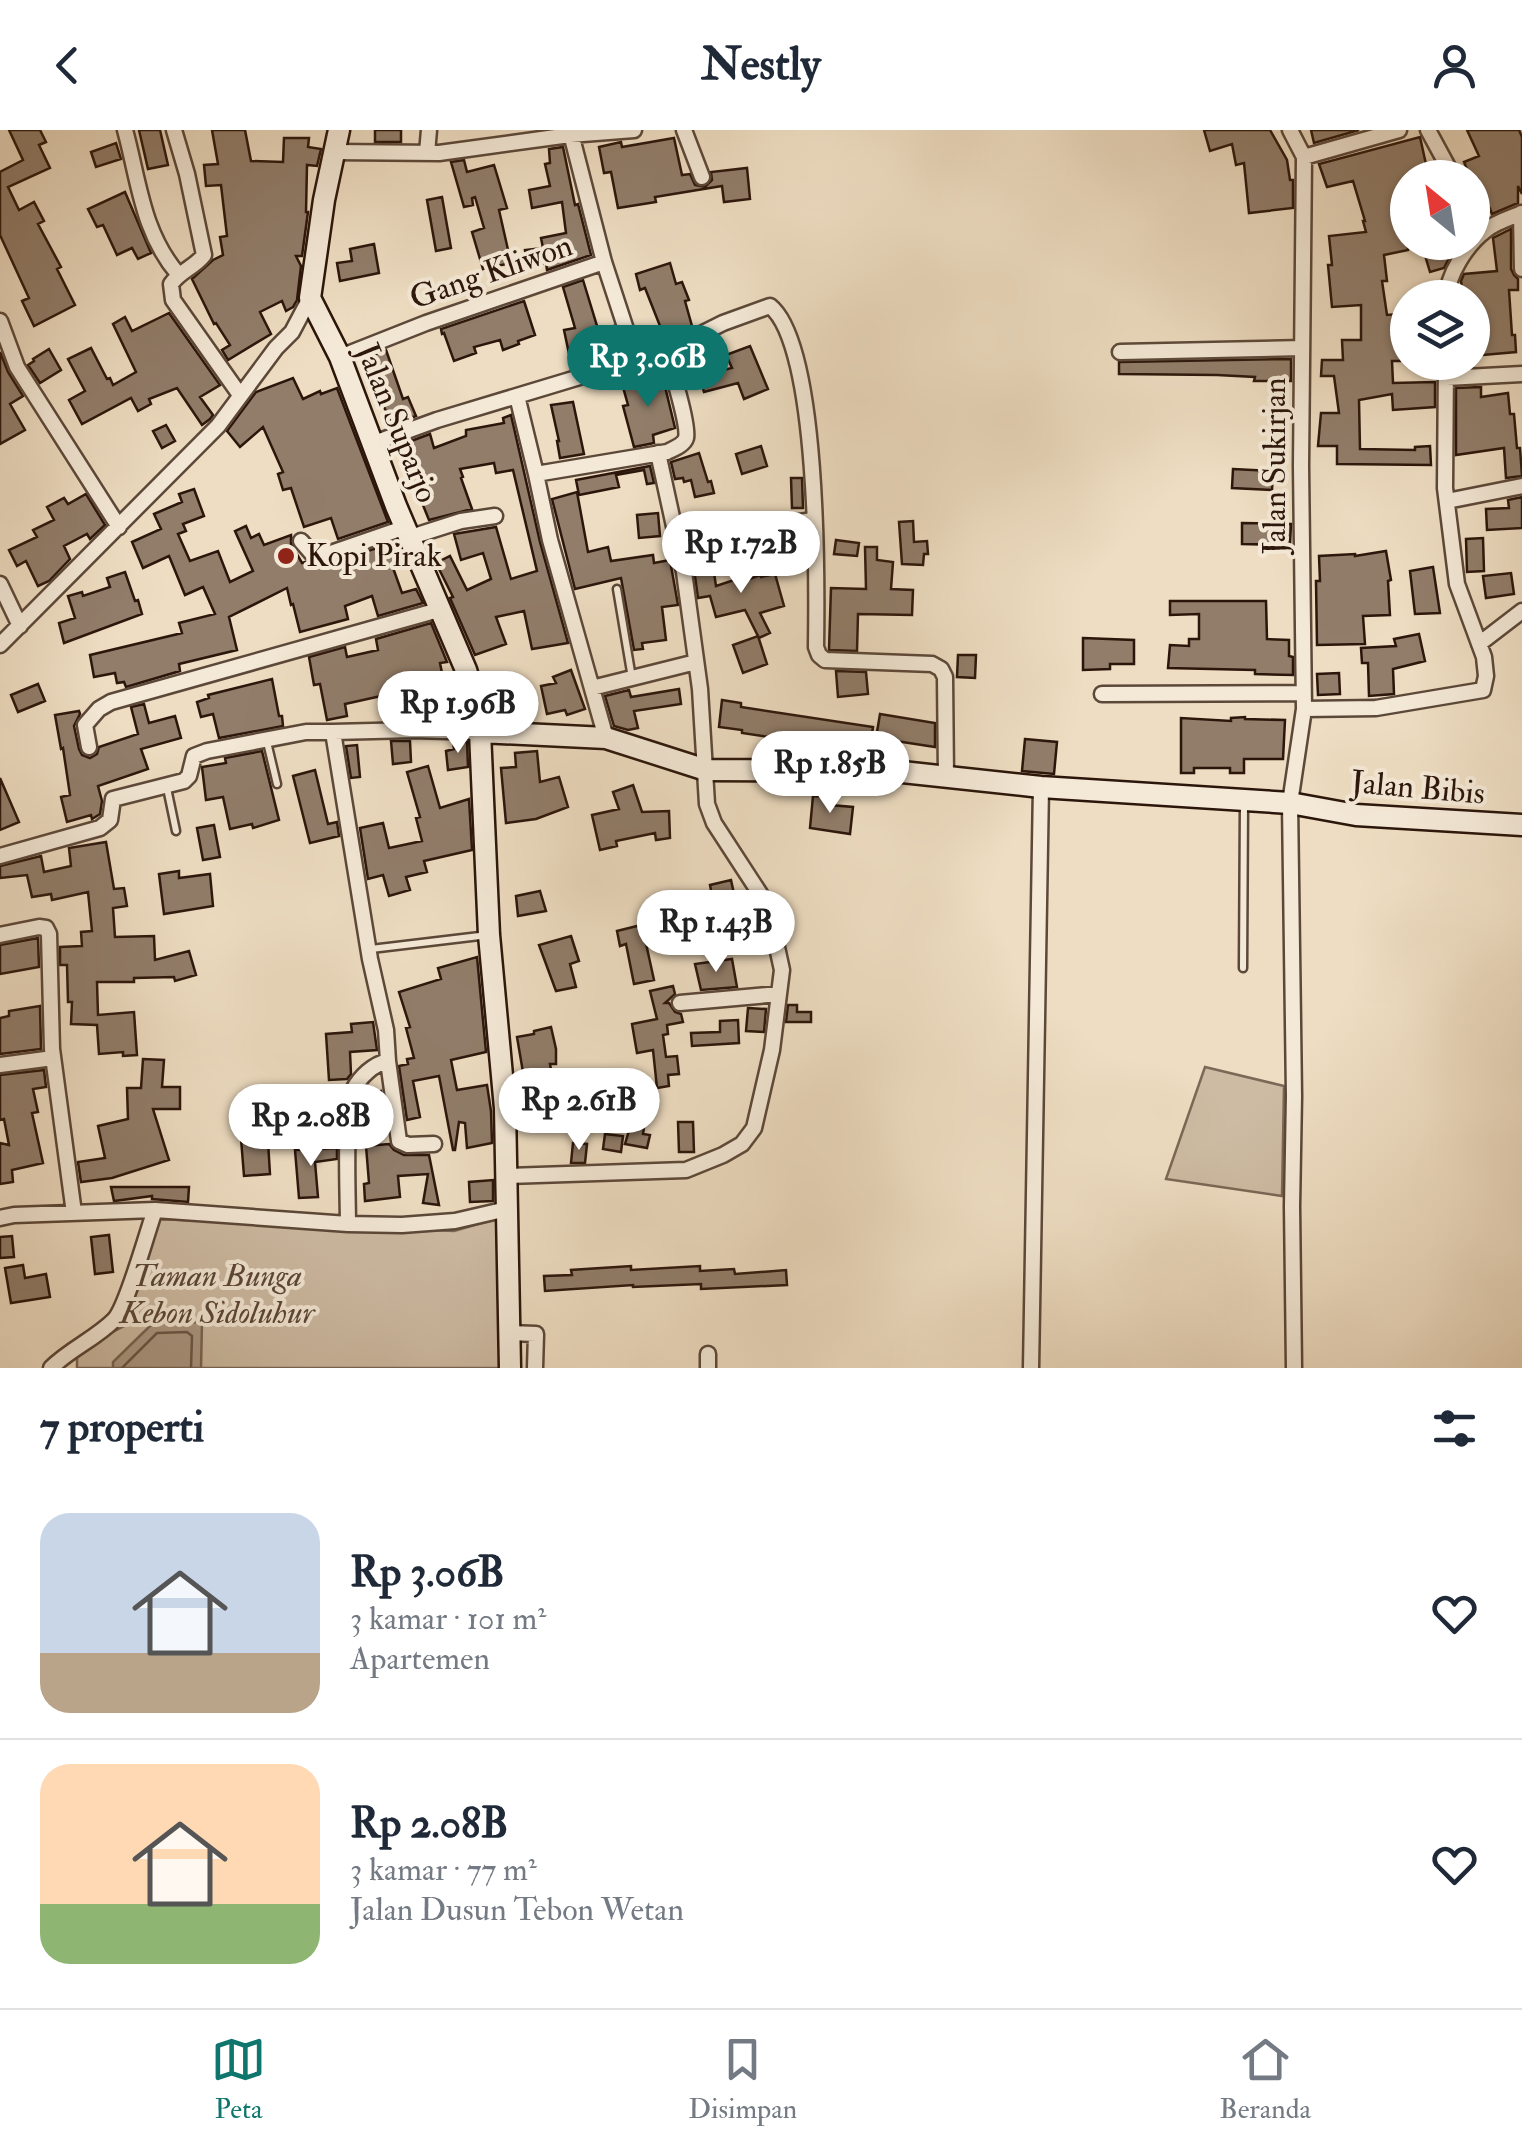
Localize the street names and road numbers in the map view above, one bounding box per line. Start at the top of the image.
street label: Gang Kliwon [404,226,578,318]
street label: Jalan Suparjo [347,337,447,509]
street label: Jalan Sukirjan [1255,377,1295,556]
street label: Jalan Bibis [1348,762,1487,814]

